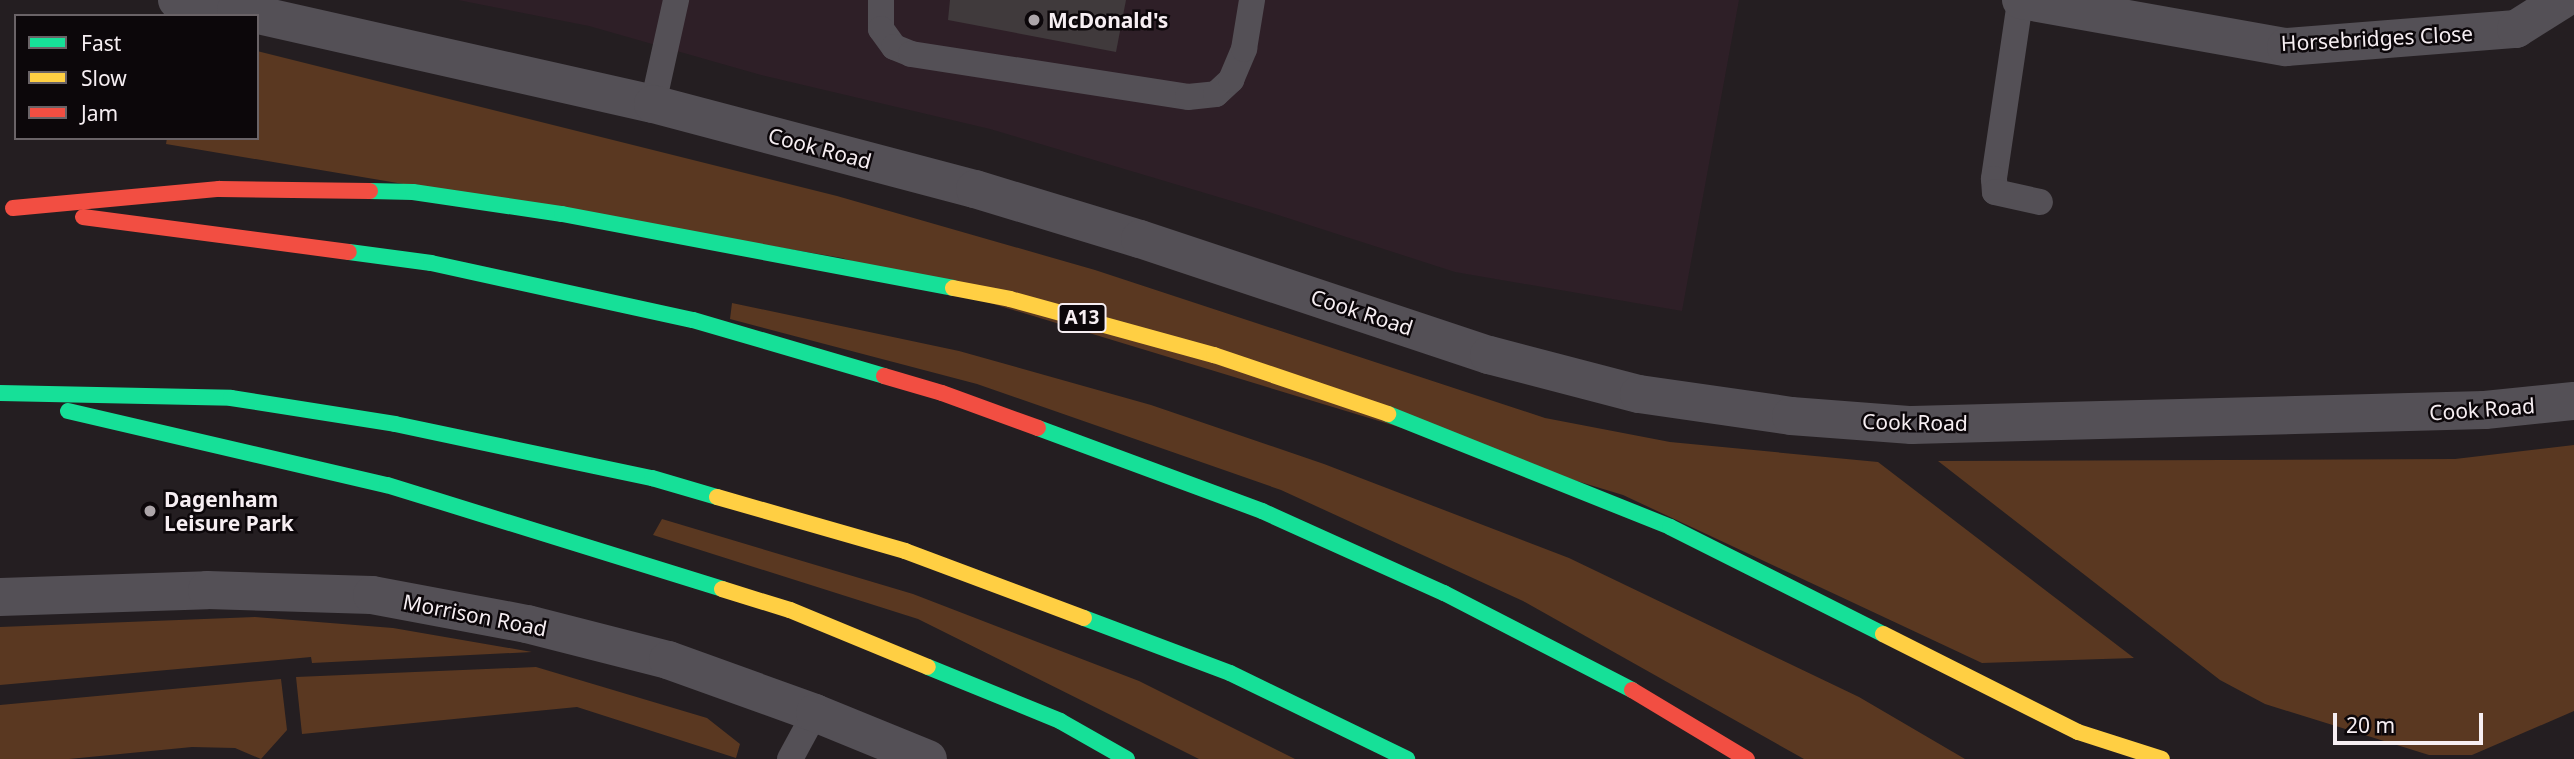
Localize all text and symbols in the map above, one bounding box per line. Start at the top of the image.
place label: McDonald's [1048,7,1168,33]
marker: McDonald's [1026,12,1042,28]
legend [14,14,259,140]
street label: Horsebridges Close [2280,20,2474,56]
text: Fast [81,29,121,57]
text: Slow [81,64,127,92]
text: Jam [81,99,118,127]
street label: Cook Road [766,122,874,174]
street label: Cook Road [1308,284,1416,340]
road number: A13 [1058,302,1106,334]
street label: Cook Road [2428,393,2536,425]
street label: Cook Road [1862,408,1968,436]
place label: Dagenham Leisure Park [164,486,294,536]
marker: Dagenham Leisure Park [142,503,158,519]
street label: Morrison Road [401,589,549,641]
scale bar [2336,700,2486,744]
text: 20 m [2346,711,2395,739]

